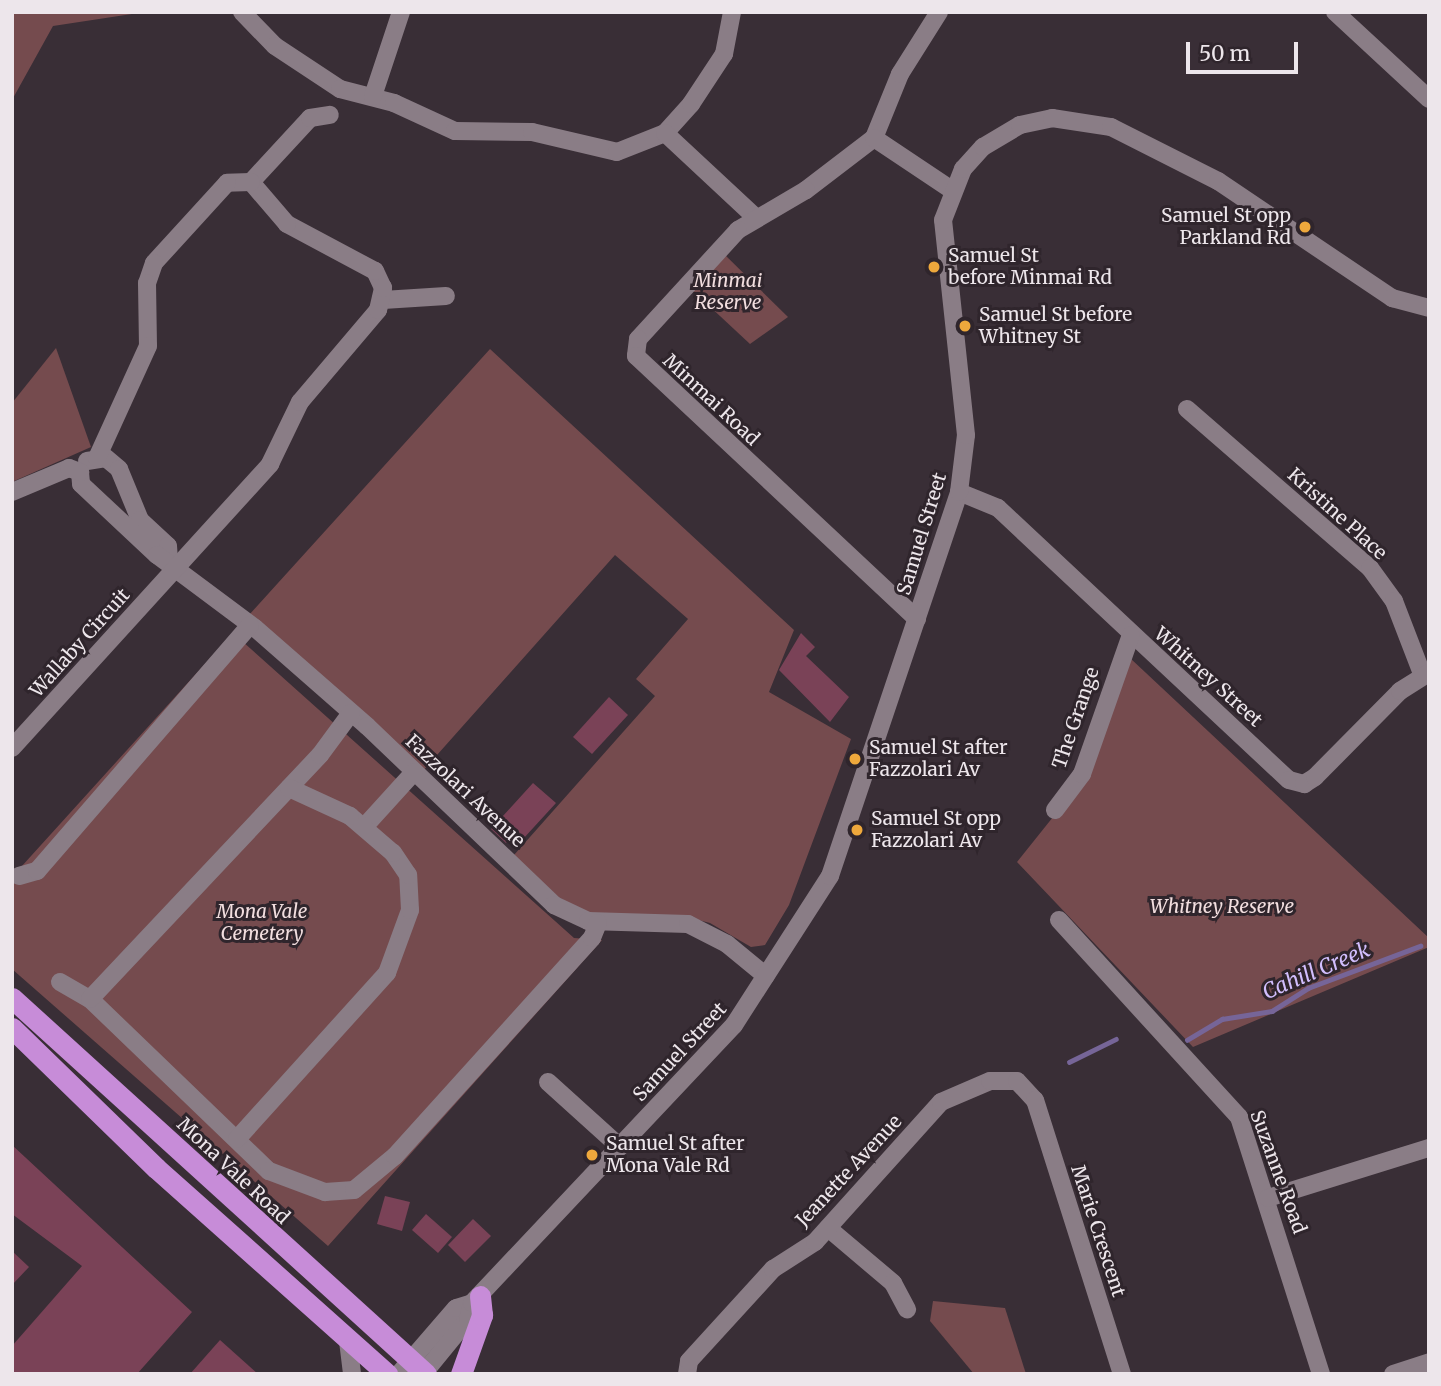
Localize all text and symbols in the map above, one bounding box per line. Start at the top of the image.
scale bar [1189,28,1301,72]
text: 50 m [1199,40,1250,67]
place label: Samuel St opp Parkland Rd [1161,205,1291,249]
marker: Samuel St opp Parkland Rd [1297,219,1313,235]
place label: Samuel St before Minmai Rd [948,245,1112,289]
marker: Samuel St before Minmai Rd [926,259,942,275]
park label: Minmai Reserve [694,270,762,314]
place label: Samuel St before Whitney St [979,304,1132,348]
marker: Samuel St before Whitney St [957,318,973,334]
street label: Minmai Road [658,350,764,450]
street label: Kristine Place [1283,463,1391,565]
street label: Samuel Street [893,470,951,598]
street label: Wallaby Circuit [25,584,135,702]
street label: Whitney Street [1149,622,1267,732]
street label: The Grange [1048,664,1104,772]
street label: Fazzolari Avenue [401,730,529,852]
place label: Samuel St after Fazzolari Av [869,737,1007,781]
marker: Samuel St after Fazzolari Av [847,751,863,767]
place label: Samuel St opp Fazzolari Av [871,808,1001,852]
marker: Samuel St opp Fazzolari Av [849,822,865,838]
park label: Whitney Reserve [1150,896,1294,918]
park label: Mona Vale Cemetery [217,901,307,945]
water label: Cahill Creek [1259,937,1373,1005]
street label: Samuel Street [628,998,732,1106]
street label: Suzanne Road [1245,1107,1311,1237]
street label: Jeanette Avenue [791,1110,907,1232]
street label: Mona Vale Road [172,1113,294,1229]
place label: Samuel St after Mona Vale Rd [606,1133,744,1177]
marker: Samuel St after Mona Vale Rd [584,1147,600,1163]
street label: Marie Crescent [1066,1162,1130,1300]

